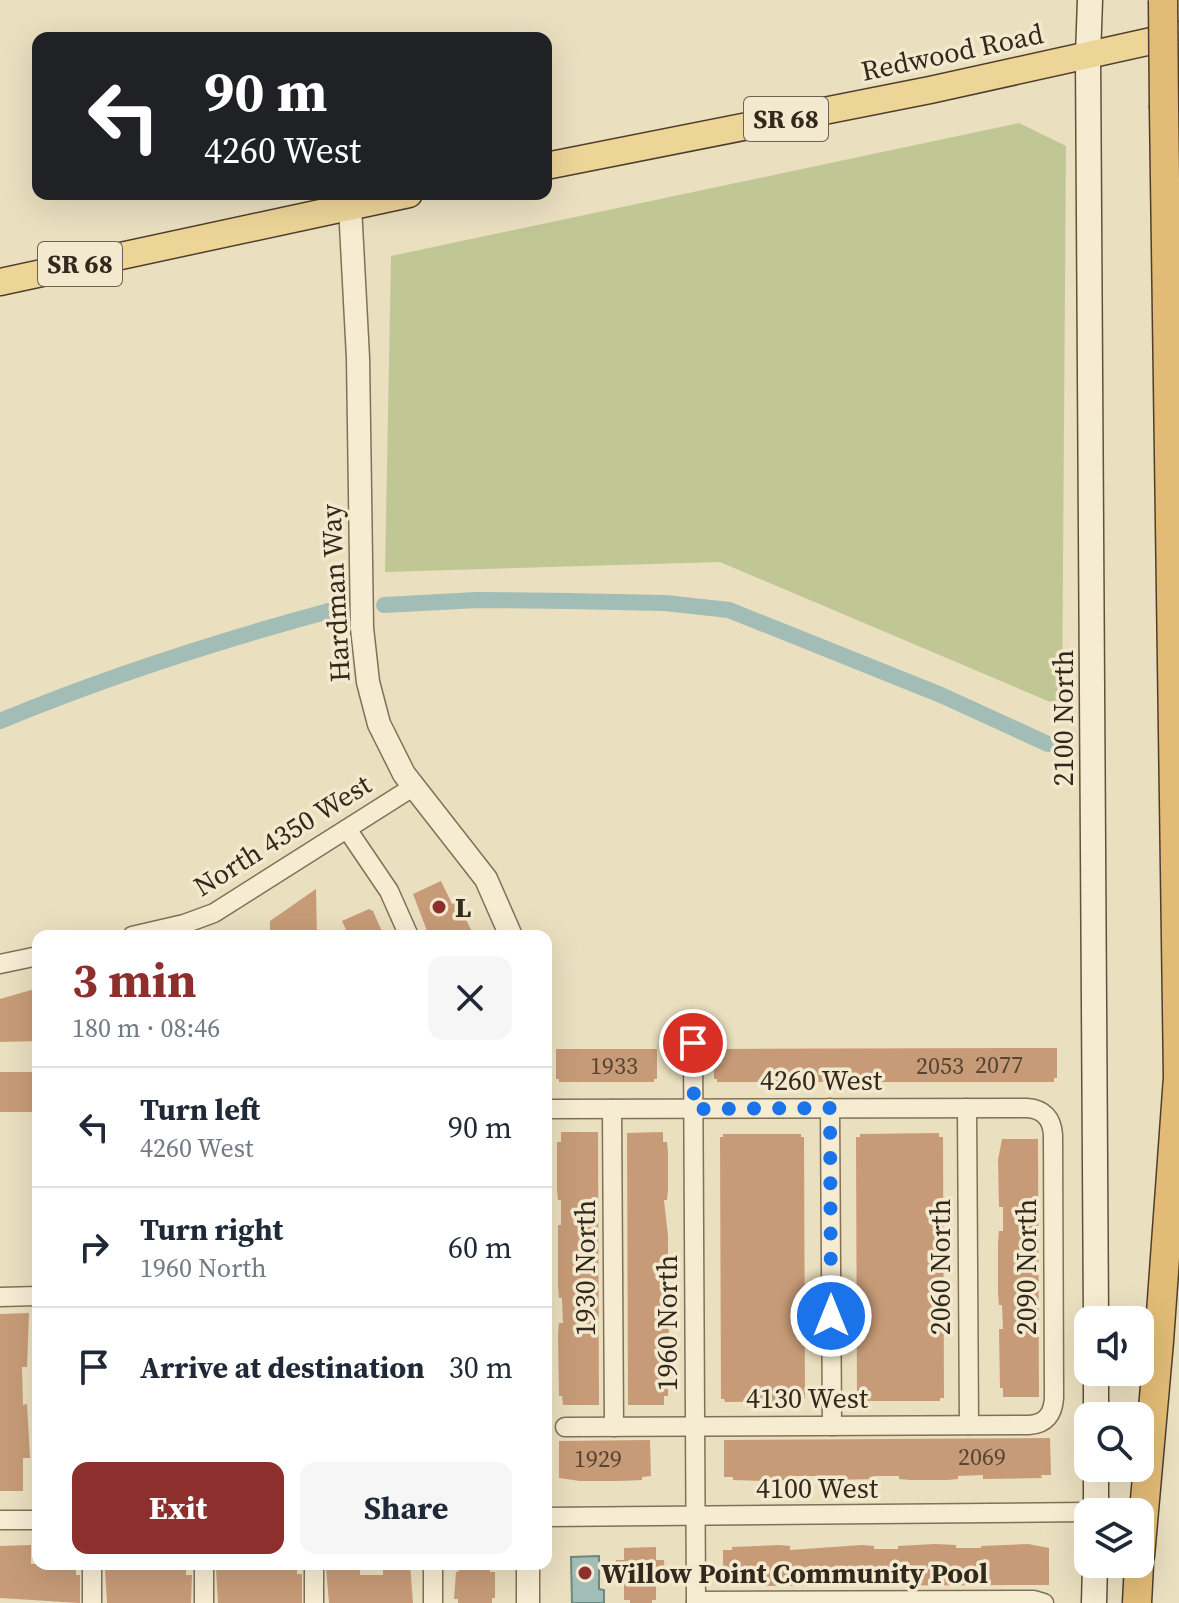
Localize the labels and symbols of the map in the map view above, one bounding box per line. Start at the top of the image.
street label: Redwood Road [857,14,1047,90]
road number: SR 68 [744,97,828,141]
road number: SR 68 [38,242,122,286]
street label: Hardman Way [311,502,359,683]
street label: 2100 North [1044,650,1082,786]
street label: North 4350 West [186,765,379,905]
place label: L [455,888,471,926]
marker: L [430,898,448,916]
pin [659,1009,727,1077]
house number: 2077 [975,1048,1023,1081]
house number: 1933 [590,1049,638,1082]
house number: 2053 [916,1049,964,1082]
street label: 4260 West [760,1061,883,1099]
street label: 2060 North [921,1199,959,1335]
street label: 2090 North [1007,1199,1045,1335]
street label: 1930 North [566,1200,604,1336]
street label: 1960 North [648,1255,686,1391]
position arrow [789,1274,873,1358]
street label: 4130 West [746,1379,869,1417]
house number: 2069 [958,1440,1006,1473]
house number: 1929 [574,1442,622,1475]
street label: 4100 West [756,1469,879,1507]
place label: Willow Point Community Pool [601,1554,988,1592]
marker: Willow Point Community Pool [576,1564,594,1582]

